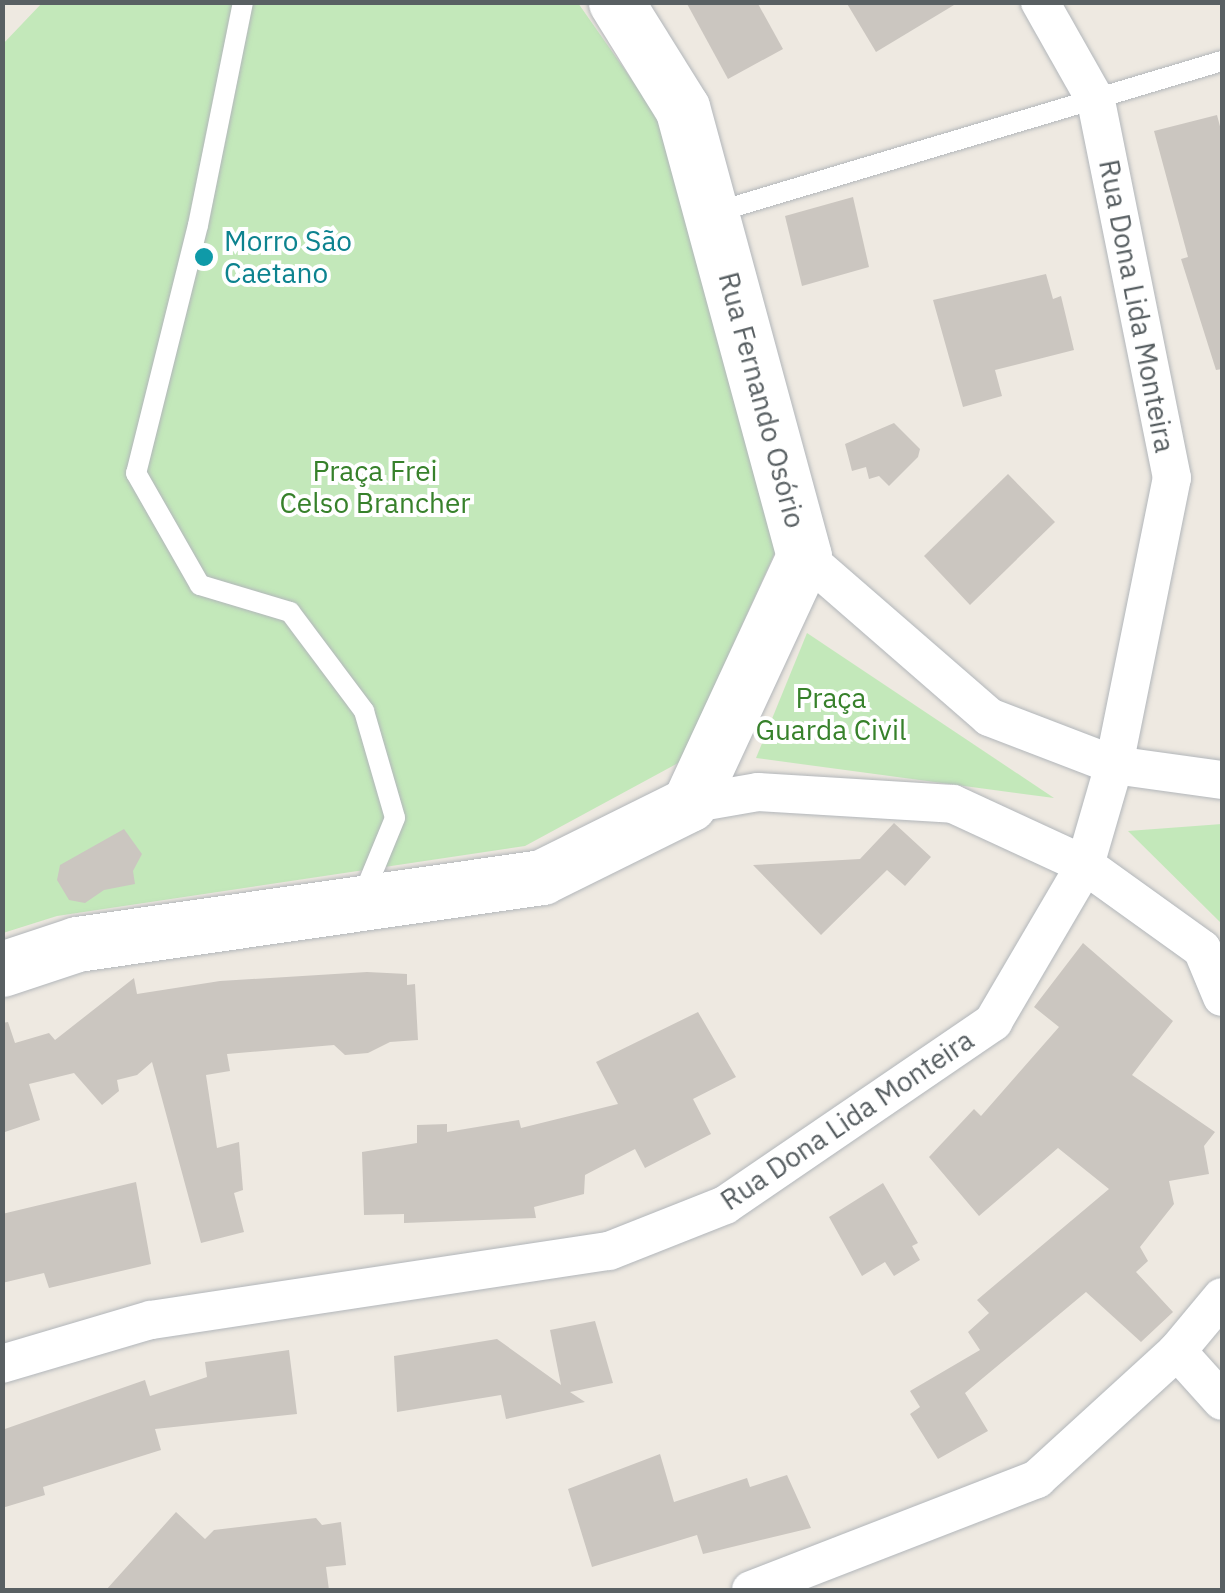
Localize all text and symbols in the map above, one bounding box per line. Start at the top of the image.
street label: Rua Dona Lida Monteira [1092,157,1182,455]
place label: Morro São Caetano [224,224,352,290]
marker: Morro São Caetano [193,246,215,268]
street label: Rua Fernando Osório [712,268,812,532]
park label: Praça Frei Celso Brancher [279,454,471,520]
park label: Praça Guarda Civil [755,681,907,747]
street label: Rua Dona Lida Monteira [714,1023,980,1217]

